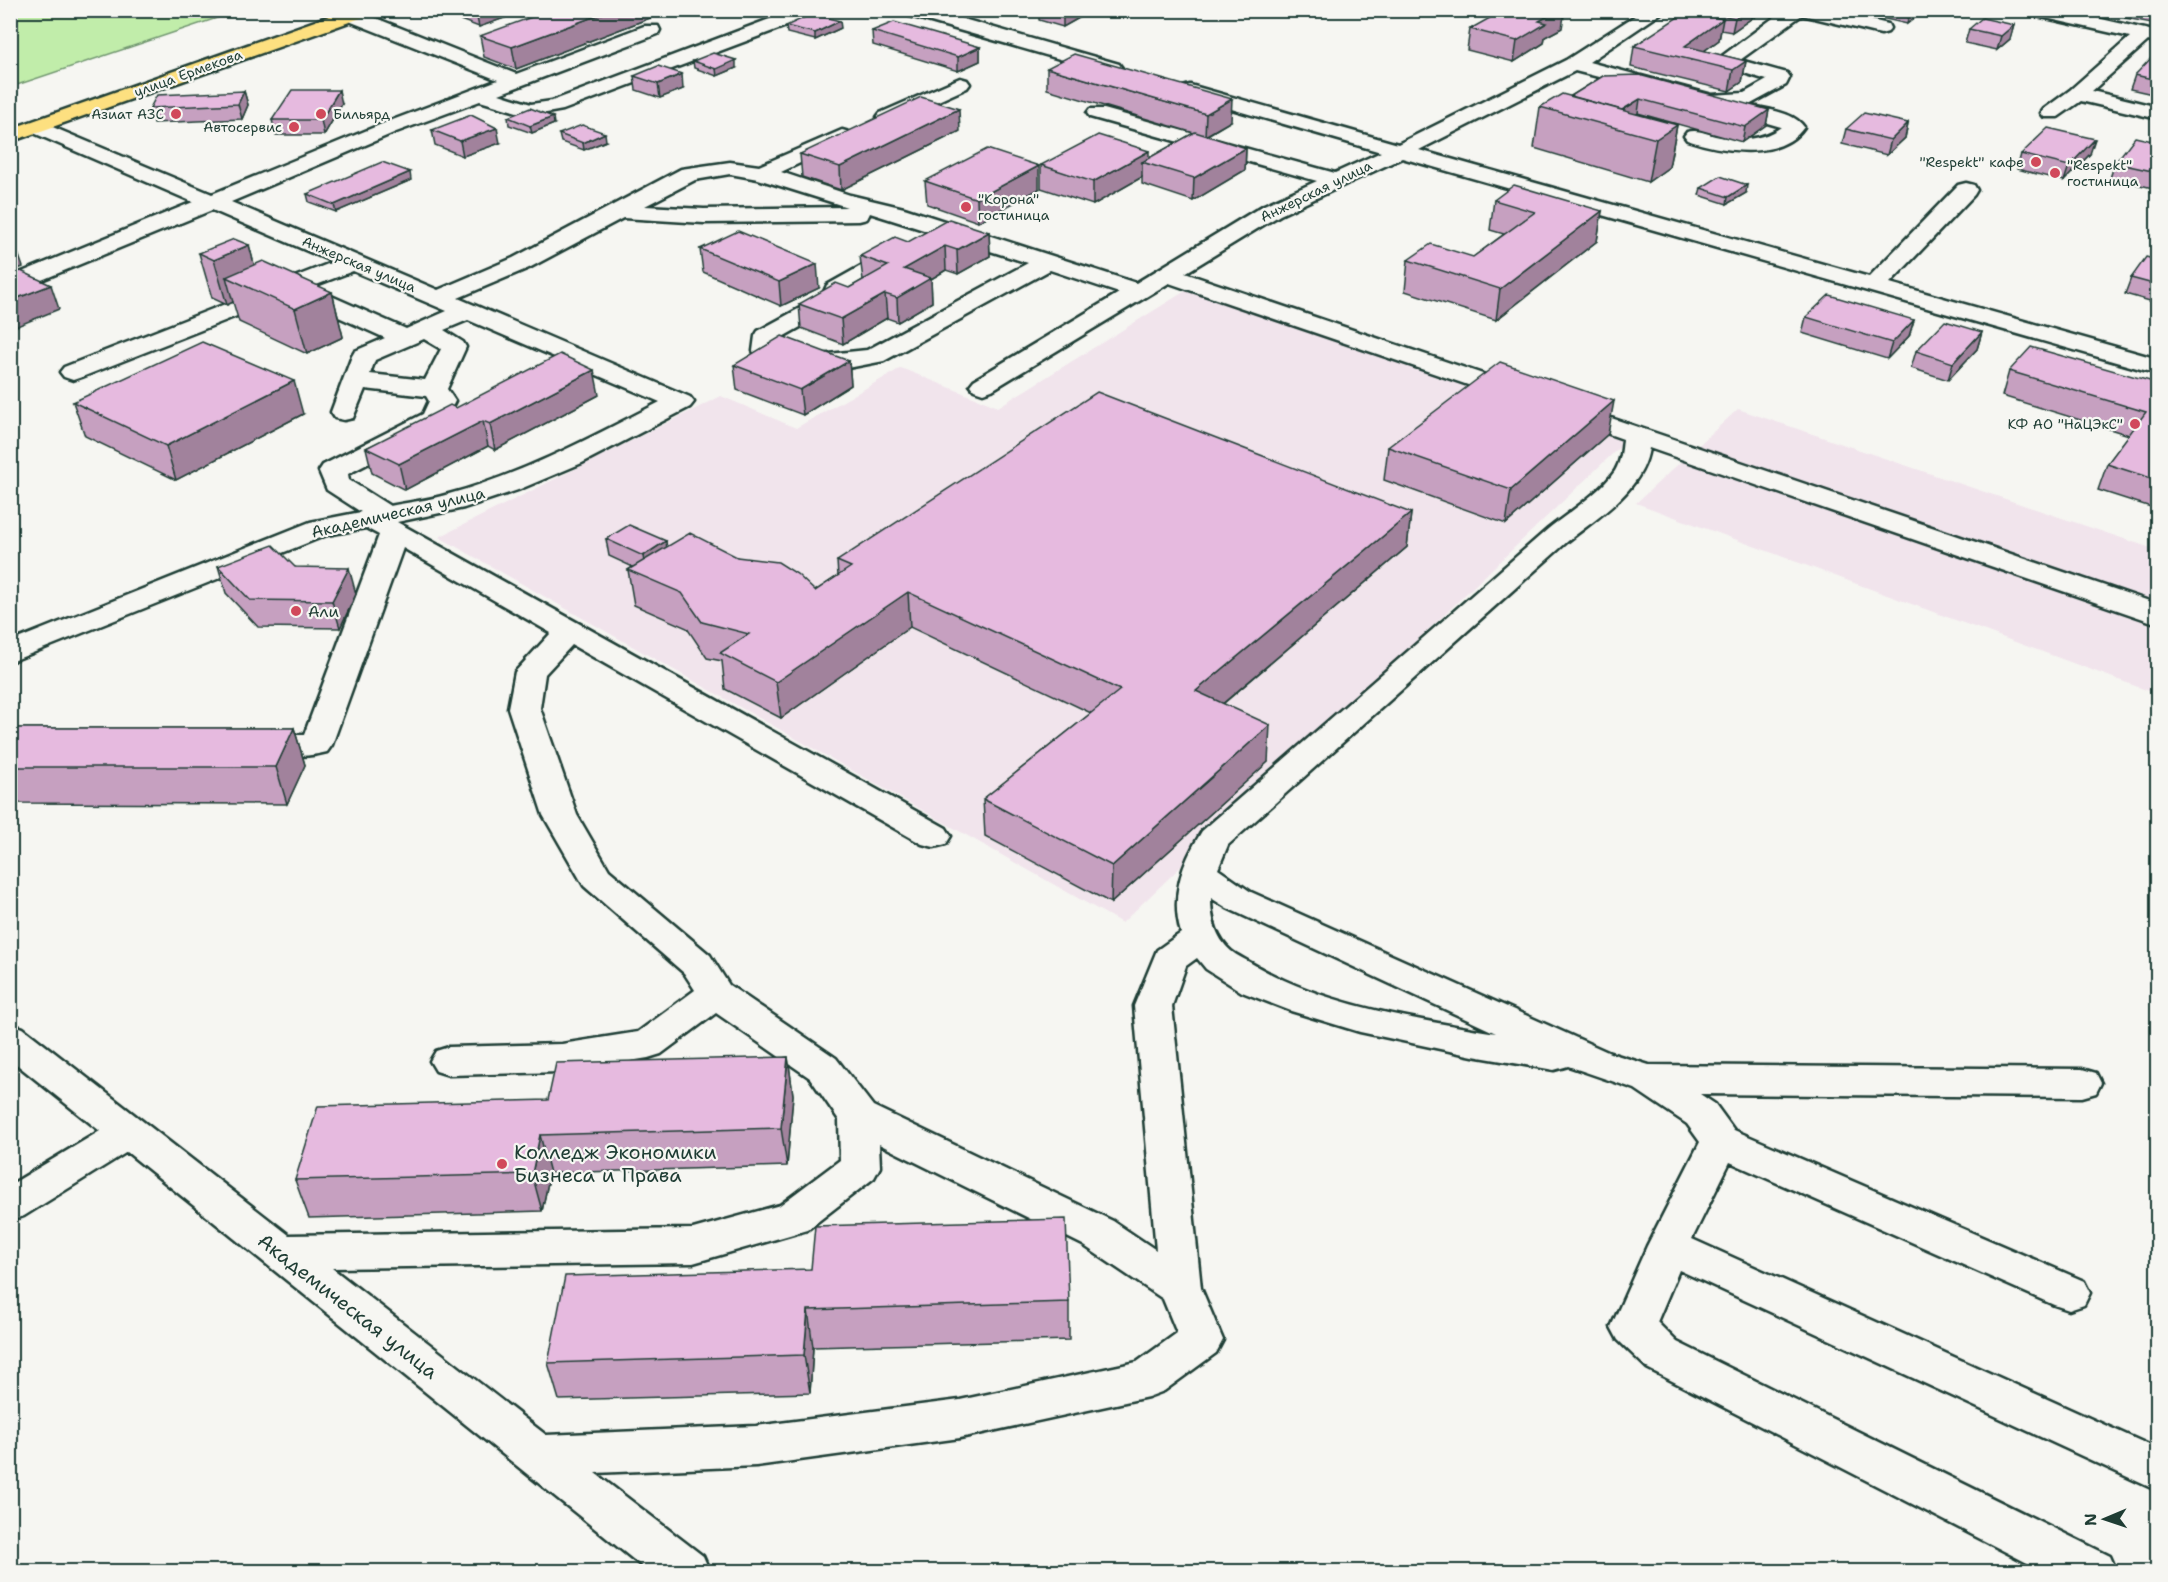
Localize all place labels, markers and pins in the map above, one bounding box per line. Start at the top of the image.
place label: Азиат АЗС [91,105,164,123]
place label: Бильярд [333,105,390,123]
marker: Азиат АЗС [169,107,183,121]
marker: Бильярд [314,107,328,121]
place label: Автосервис [203,118,282,136]
marker: Автосервис [287,120,301,134]
place label: "Respekt" кафе [1919,153,2024,171]
marker: "Respekt" кафе [2029,155,2043,169]
place label: "Respekt" гостиница [2067,156,2139,190]
marker: "Respekt" гостиница [2048,166,2062,180]
place label: "Корона" гостиница [978,190,1050,224]
marker: "Корона" гостиница [959,200,973,214]
place label: КФ АО "НаЦЭкС" [2007,415,2123,433]
marker: КФ АО "НаЦЭкС" [2128,417,2142,431]
place label: Али [308,601,339,622]
marker: Али [289,604,303,618]
place label: Колледж Экономики Бизнеса и Права [514,1139,717,1188]
marker: Колледж Экономики Бизнеса и Права [495,1157,509,1171]

